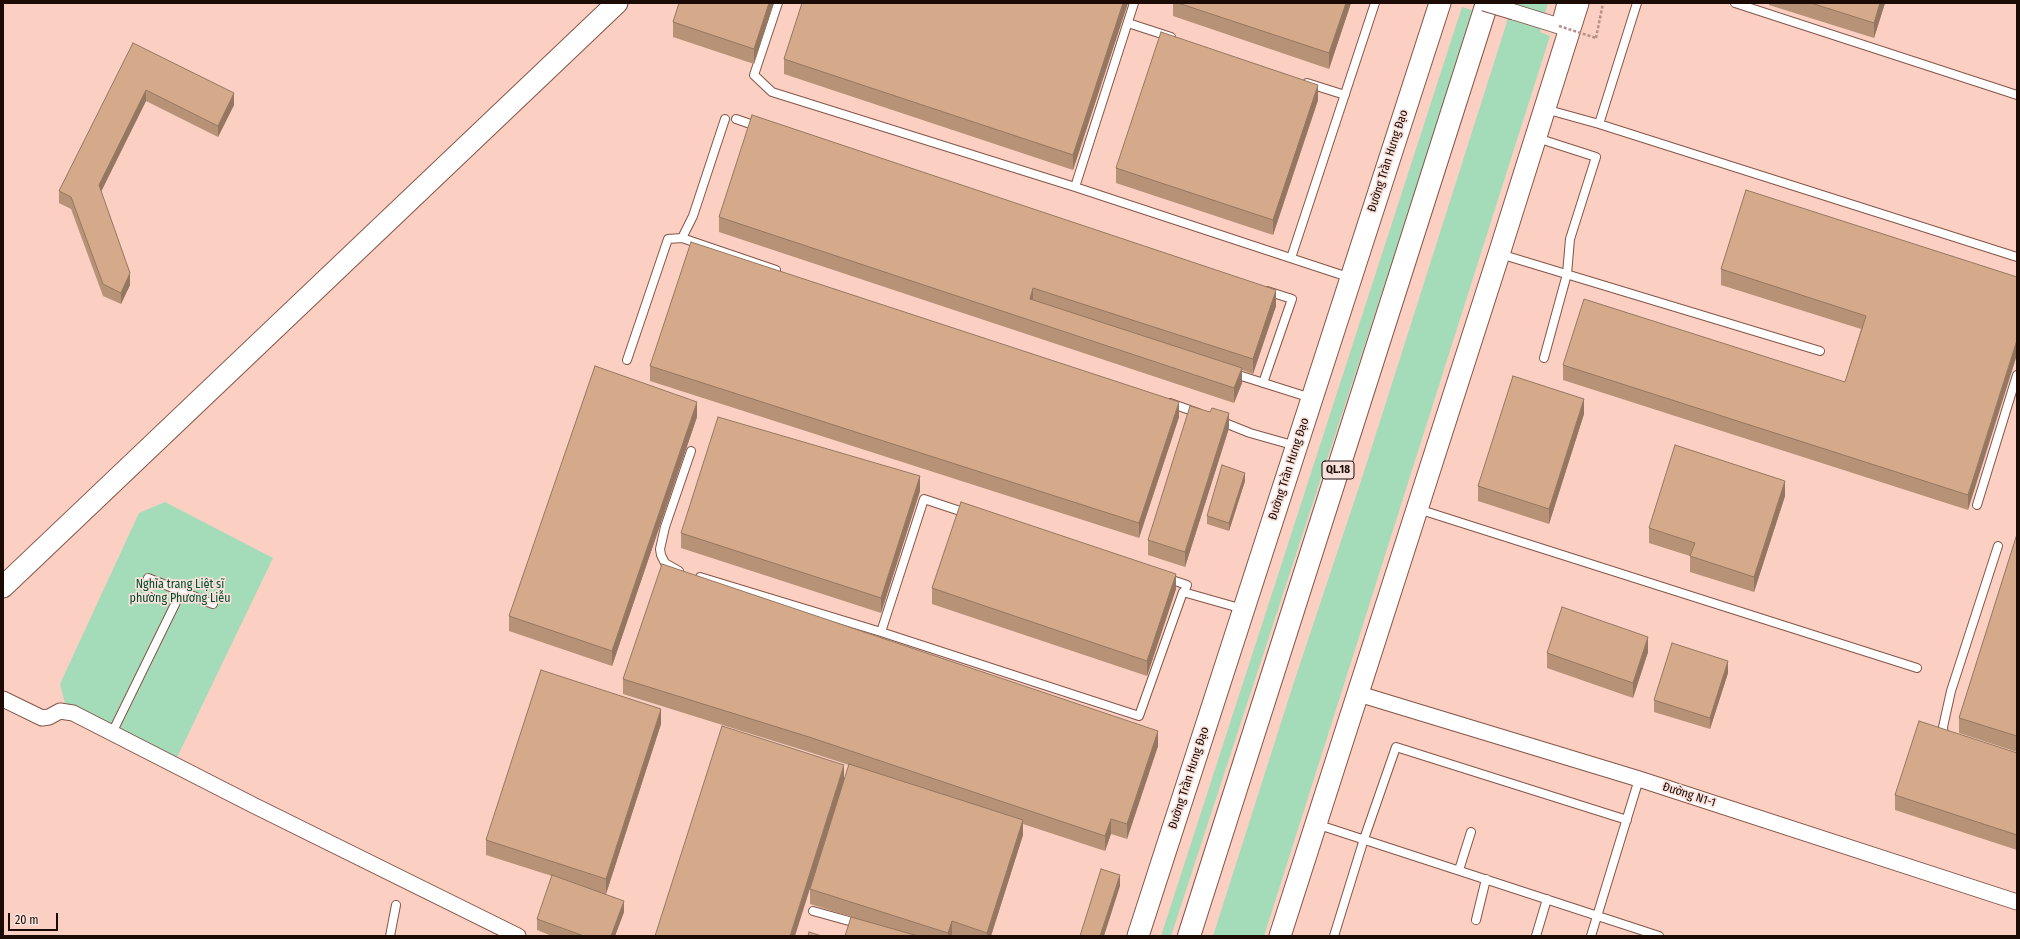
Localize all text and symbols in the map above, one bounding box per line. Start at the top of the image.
street label: Đường Trần Hưng Đạo [1365,108,1411,214]
street label: Đường Trần Hưng Đạo [1266,416,1312,522]
road number: QL.18 [1322,461,1354,479]
park label: Nghĩa trang Liệt sĩ phường Phương Liễu [130,578,230,606]
street label: Đường Trần Hưng Đạo [1166,725,1212,831]
street label: Đường N1-1 [1661,780,1717,810]
scale bar [10,905,60,931]
text: 20 m [15,913,39,927]

